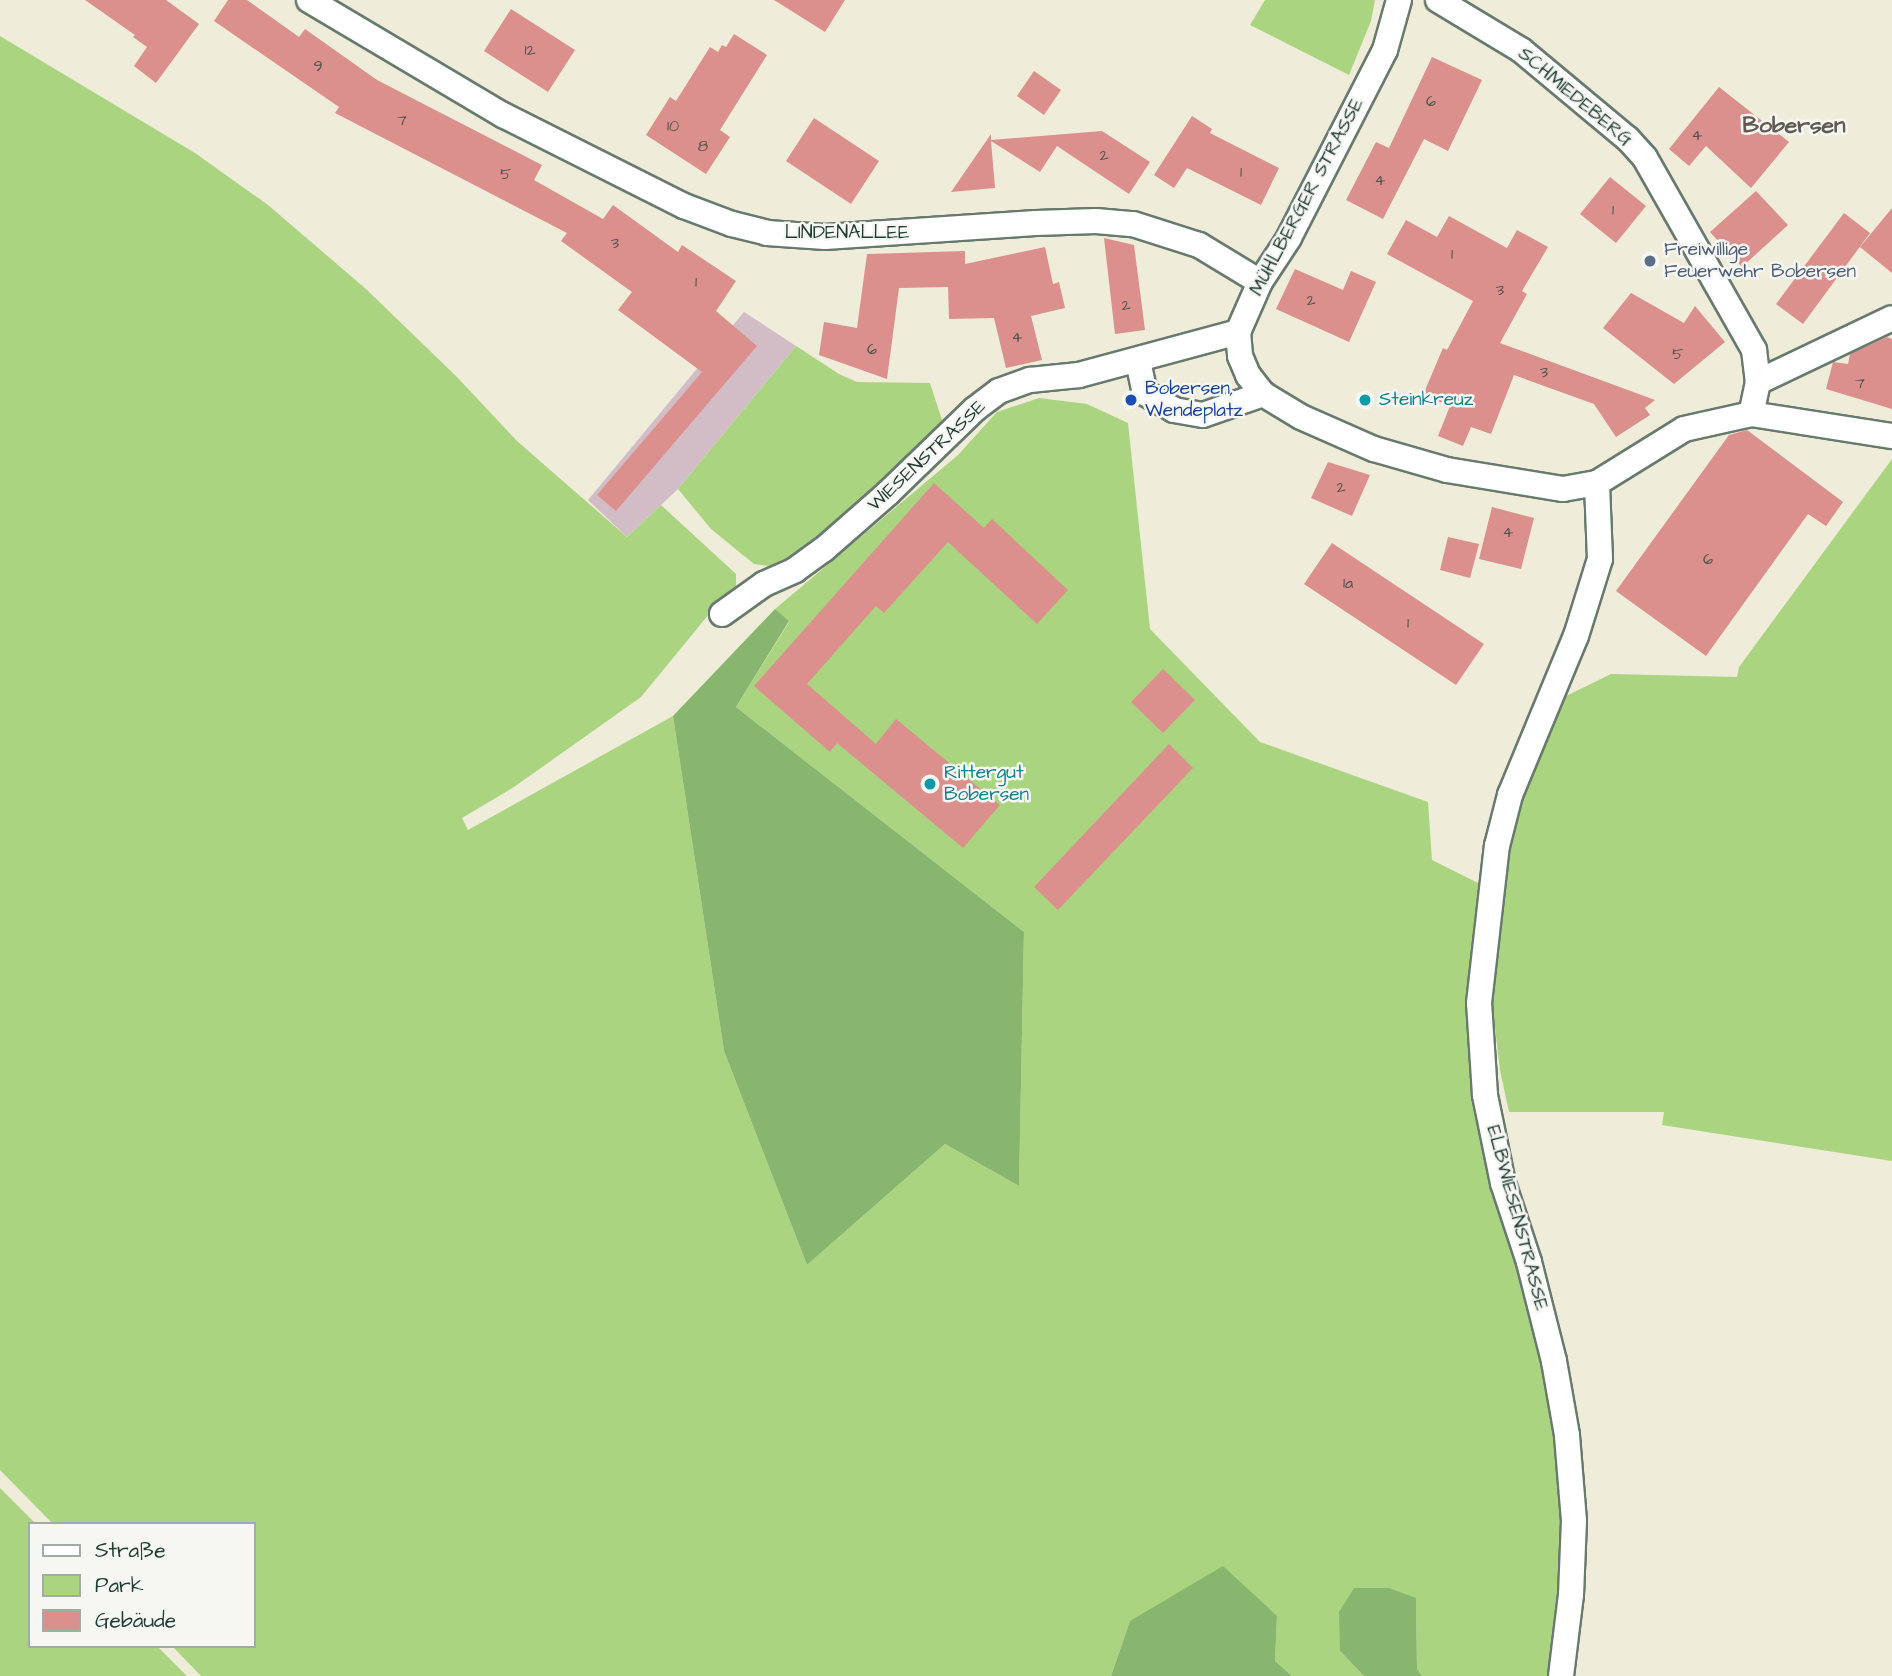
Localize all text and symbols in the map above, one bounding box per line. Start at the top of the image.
house number: 12 [524,40,536,60]
street label: SCHMIEDEBERG [1513,43,1637,151]
house number: 9 [313,56,323,76]
house number: 6 [1426,91,1436,111]
street label: MÜHLBERGER STRASSE [1245,94,1369,300]
house number: 7 [397,110,407,130]
district label: Bobersen [1743,111,1845,139]
house number: 10 [667,116,679,136]
house number: 4 [1692,125,1702,145]
house number: 8 [698,136,708,156]
house number: 2 [1099,145,1109,165]
house number: 1 [1240,162,1242,182]
house number: 5 [500,164,512,184]
house number: 4 [1375,170,1385,190]
house number: 1 [1612,200,1614,220]
street label: LINDENALLEE [785,222,909,244]
house number: 3 [611,233,619,253]
place label: Freiwillige Feuerwehr Bobersen [1664,239,1856,283]
house number: 1 [1451,244,1453,264]
marker: Freiwillige Feuerwehr Bobersen [1642,253,1658,269]
house number: 1 [695,272,697,292]
house number: 3 [1496,280,1504,300]
house number: 2 [1306,290,1316,310]
house number: 2 [1121,295,1131,315]
house number: 4 [1012,327,1022,347]
house number: 6 [867,339,877,359]
house number: 5 [1672,344,1684,364]
house number: 3 [1540,362,1548,382]
house number: 7 [1855,373,1865,393]
place label: Bobersen, Wendeplatz [1145,378,1243,422]
place label: Steinkreuz [1379,389,1473,411]
marker: Bobersen, Wendeplatz [1123,392,1139,408]
marker: Steinkreuz [1357,392,1373,408]
street label: WIESENSTRASSE [863,396,991,516]
house number: 2 [1336,477,1346,497]
house number: 4 [1503,522,1513,542]
house number: 6 [1703,549,1713,569]
house number: 1a [1343,573,1353,593]
house number: 1 [1407,613,1409,633]
place label: Rittergut Bobersen [944,762,1029,806]
marker: Rittergut Bobersen [922,776,938,792]
street label: ELBWIESENSTRASSE [1481,1123,1553,1313]
legend [28,1522,256,1648]
text: Straße [95,1536,166,1565]
text: Park [95,1571,144,1600]
text: Gebäude [95,1606,176,1635]

